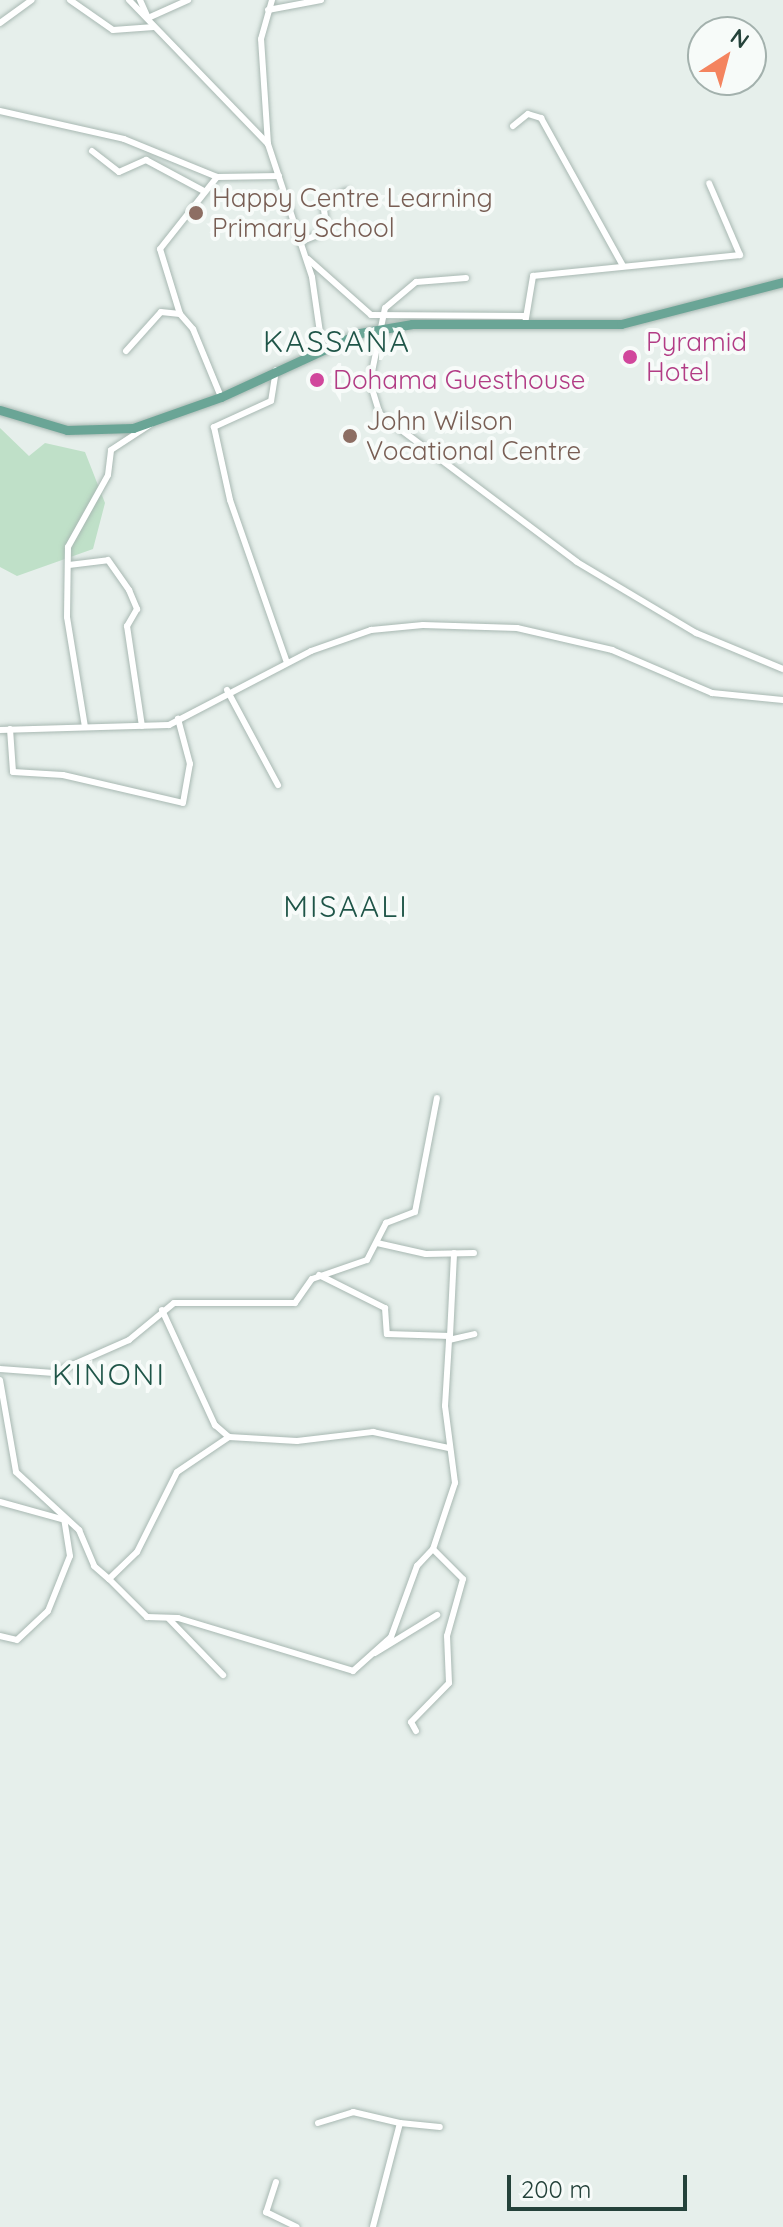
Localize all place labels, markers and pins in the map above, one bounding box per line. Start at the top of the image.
place label: Happy Centre Learning Primary School [212,182,493,244]
marker: Happy Centre Learning Primary School [187,204,205,222]
place label: Pyramid Hotel [646,326,747,388]
marker: Pyramid Hotel [621,348,639,366]
place label: Dohama Guesthouse [333,364,585,396]
marker: Dohama Guesthouse [308,371,326,389]
place label: John Wilson Vocational Centre [366,405,581,466]
marker: John Wilson Vocational Centre [341,427,359,445]

